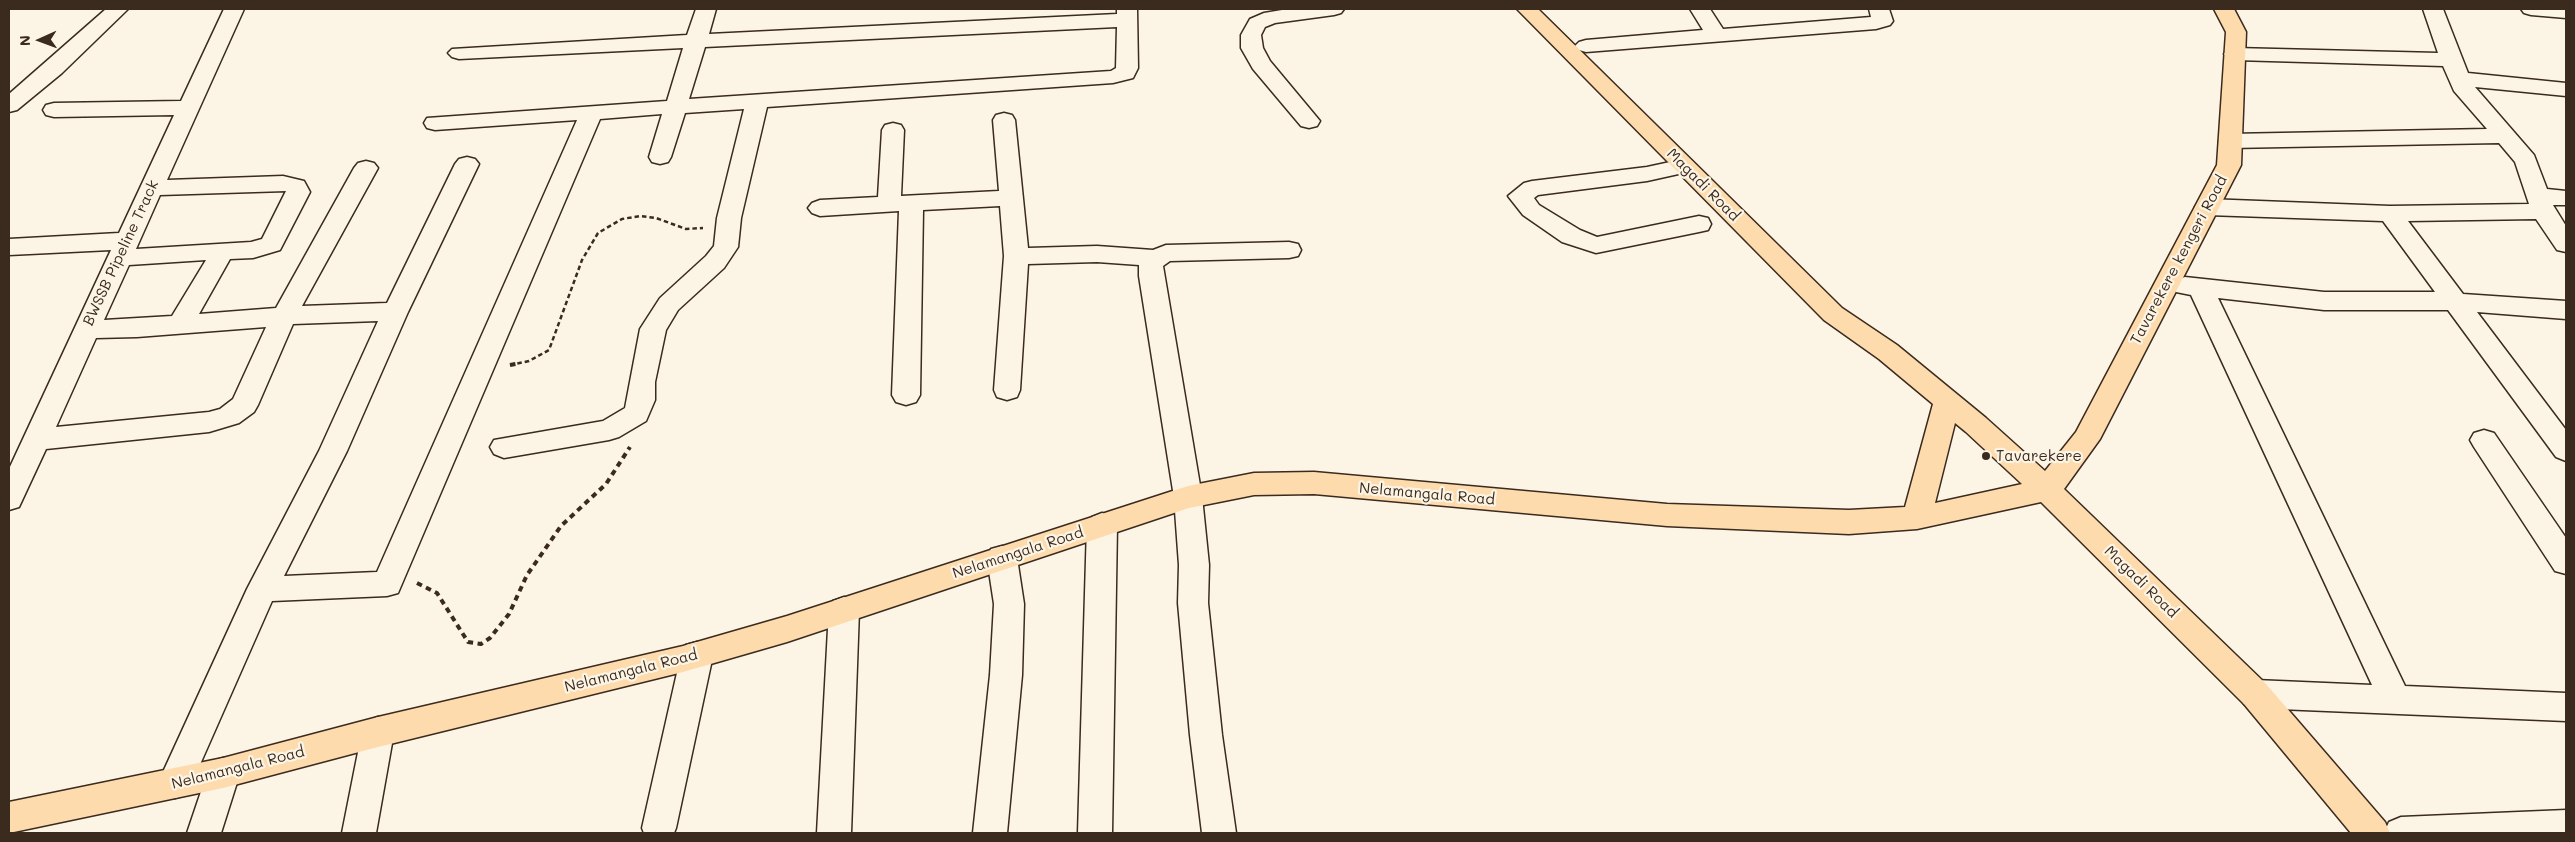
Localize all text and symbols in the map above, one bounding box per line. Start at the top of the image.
north arrow [15,15,65,65]
text: N [15,35,34,46]
street label: Magadi Road [1663,145,1743,225]
street label: Tavarekere kengeri Road [2127,173,2231,347]
street label: BWSSB Pipeline Track [79,177,163,329]
place label: Tavarekere [1996,447,2082,465]
marker: Tavarekere [1980,450,1992,462]
street label: Nelamangala Road [1358,479,1496,509]
street label: Nelamangala Road [950,523,1086,583]
street label: Magadi Road [2100,542,2182,622]
street label: Nelamangala Road [563,646,699,696]
street label: Nelamangala Road [170,743,306,793]

